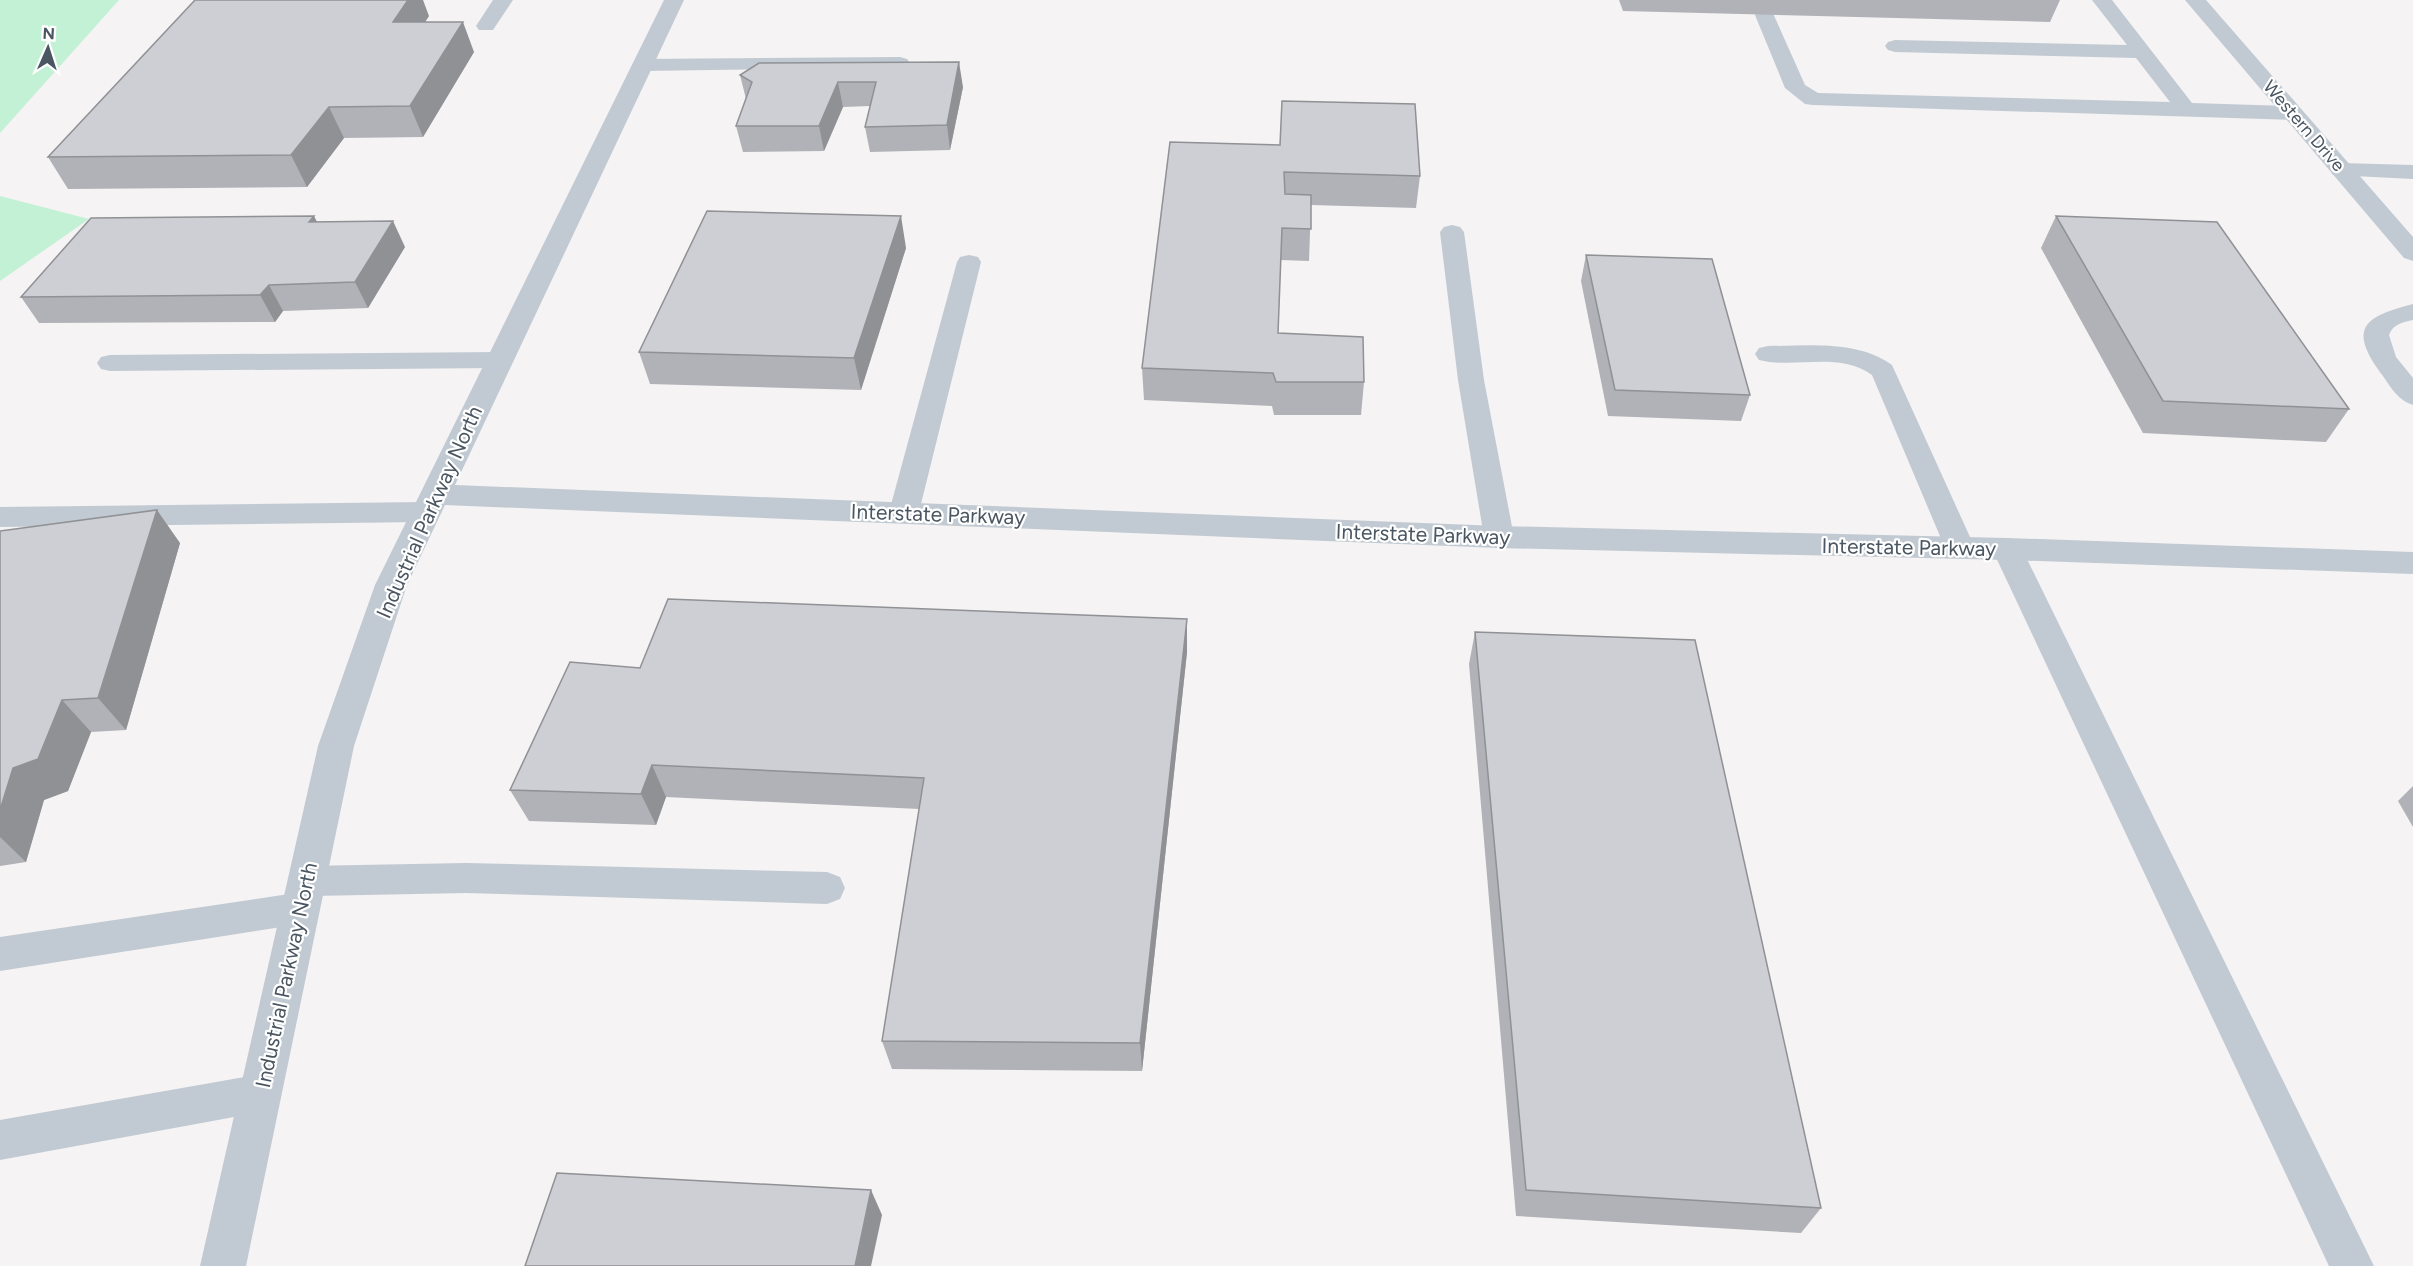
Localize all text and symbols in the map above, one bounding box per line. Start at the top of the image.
north arrow [18,18,78,78]
text: N [42,24,55,43]
street label: Western Drive [2258,76,2350,176]
street label: Industrial Parkway North [371,402,487,622]
street label: Interstate Parkway [850,498,1026,530]
street label: Interstate Parkway [1335,518,1511,550]
street label: Interstate Parkway [1822,533,1996,561]
street label: Industrial Parkway North [250,860,322,1090]

